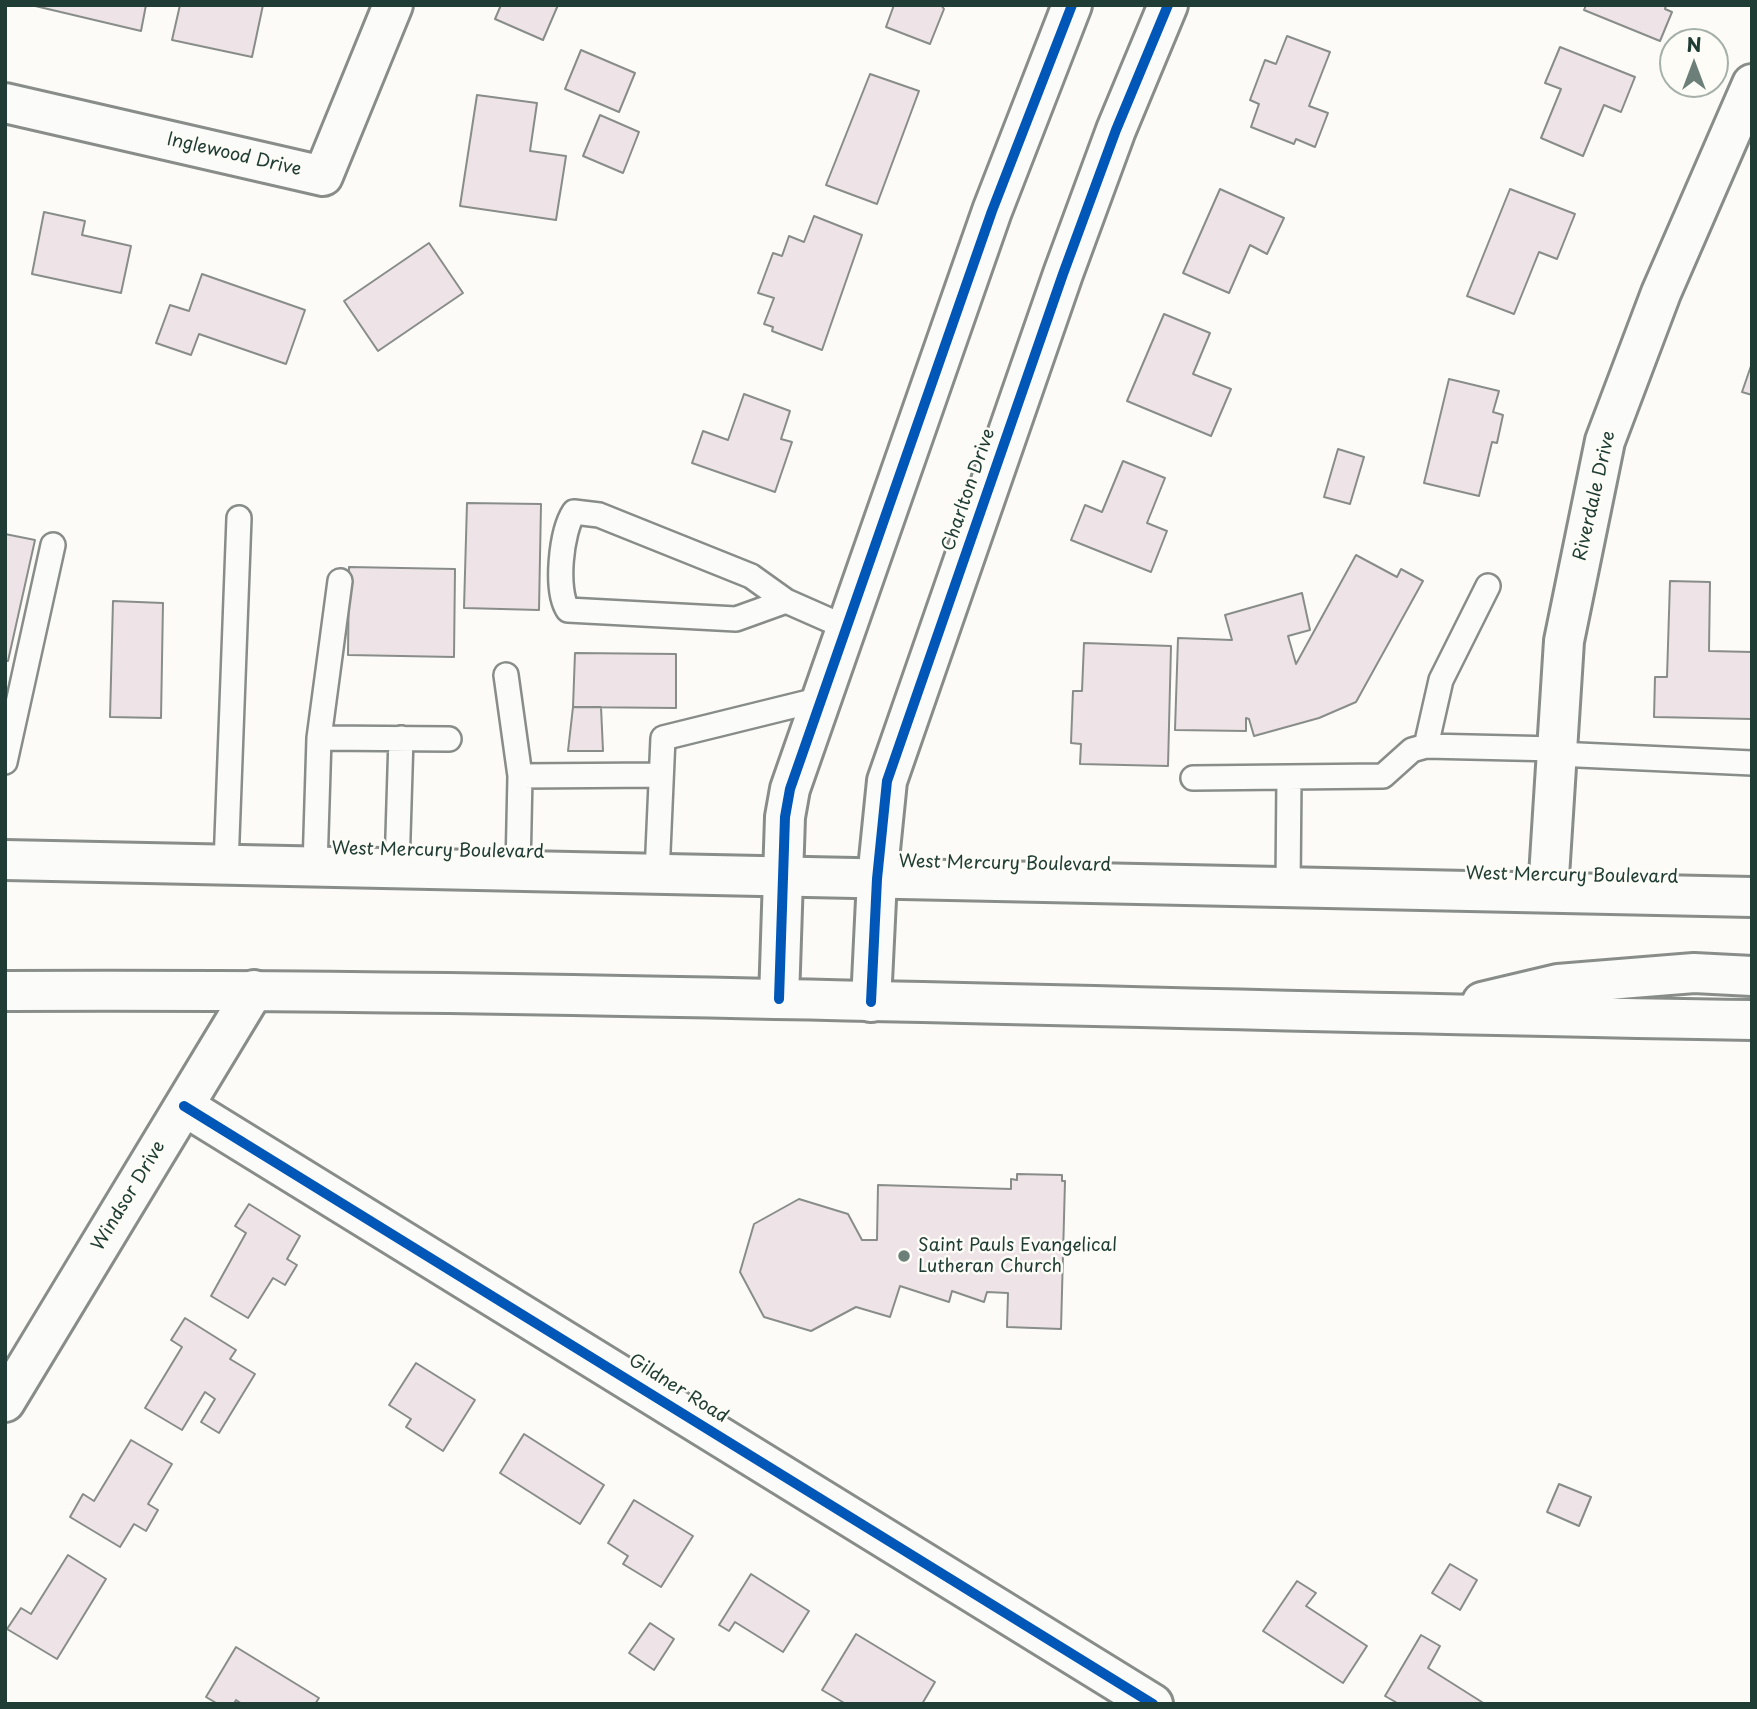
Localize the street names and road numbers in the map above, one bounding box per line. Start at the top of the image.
street label: Inglewood Drive [165,129,303,181]
street label: Charlton Drive [938,426,1000,554]
street label: Riverdale Drive [1570,429,1620,563]
street label: West Mercury Boulevard [331,838,545,864]
street label: West Mercury Boulevard [898,851,1112,877]
street label: West Mercury Boulevard [1465,863,1679,889]
street label: Windsor Drive [88,1137,170,1255]
street label: Gildner Road [624,1350,732,1428]

